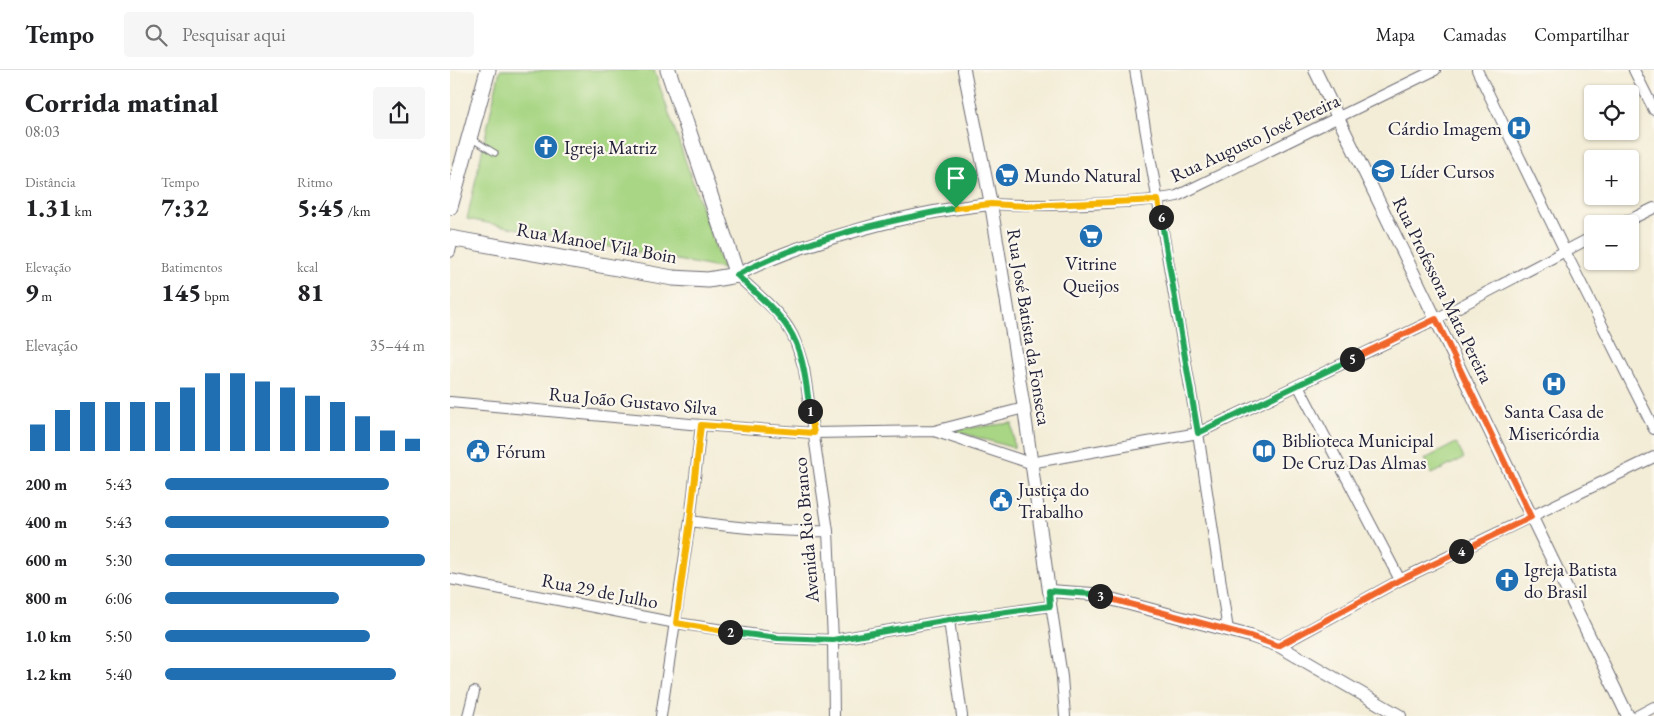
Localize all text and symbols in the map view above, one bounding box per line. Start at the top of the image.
search box [124,12,474,57]
text: Tempo [25,19,94,50]
icon: search [142,21,170,49]
text: Pesquisar aqui [182,22,286,47]
text: Mapa [1376,23,1415,46]
text: Camadas [1443,23,1506,46]
text: Compartilhar [1534,23,1629,46]
text: Corrida matinal [25,84,218,120]
map controls [1584,85,1639,270]
button: locate [1584,85,1639,140]
button: share [373,87,425,139]
street label: Rua Augusto José Pereira [1166,88,1344,188]
hospital icon: Cárdio Imagem [1506,115,1532,141]
place label: Cárdio Imagem [1388,116,1502,141]
text: 08:03 [25,121,60,142]
church icon: Igreja Matriz [533,134,559,160]
place label: Igreja Matriz [564,135,657,160]
button: + [1584,150,1639,205]
pin [935,157,977,208]
school or university icon: Líder Cursos [1370,158,1396,184]
place label: Líder Cursos [1400,159,1494,184]
supermarket icon: Mundo Natural [994,162,1020,188]
place label: Mundo Natural [1024,163,1142,188]
icon: arrive [942,164,970,192]
text: Distância [25,173,76,191]
text: Tempo [161,173,199,191]
text: Ritmo [297,173,333,191]
text: 1.31 [25,191,72,223]
text: 7:32 [161,191,209,223]
text: 5:45 [297,191,345,223]
street label: Rua Professora Mata Pereira [1387,193,1499,388]
text: km [72,202,92,220]
text: /km [345,202,371,220]
pin: 6 [1148,204,1174,230]
text: 6 [1158,208,1165,226]
button: − [1584,215,1639,270]
street label: Rua Manoel Vila Boin [515,217,679,269]
supermarket icon: Vitrine Queijos [1078,223,1104,249]
street label: Rua José Batista da Fonseca [1001,227,1057,428]
place label: Vitrine Queijos [1063,251,1119,298]
text: Elevação [25,258,71,276]
text: Batimentos [161,258,222,276]
text: kcal [297,258,318,276]
text: 9 [25,276,39,308]
text: 145 [161,276,202,308]
text: 81 [297,276,324,308]
text: m [39,287,52,305]
text: bpm [202,287,230,305]
text: Elevação [25,335,78,356]
text: 35–44 m [370,335,425,356]
pin: 5 [1340,346,1364,372]
text: 5 [1349,350,1356,368]
hospital icon: Santa Casa de Misericórdia [1541,371,1567,397]
street label: Rua João Gustavo Silva [548,381,719,421]
pin: 1 [798,398,822,424]
place label: Santa Casa de Misericórdia [1504,399,1604,446]
text: 1 [807,402,814,420]
place label: Biblioteca Municipal De Cruz Das Almas [1282,428,1434,475]
public building icon: Fórum [465,438,491,464]
library icon: Biblioteca Municipal De Cruz Das Almas [1251,438,1277,464]
place label: Fórum [496,439,546,464]
street label: Avenida Rio Branco [787,456,825,605]
text: 200 m [25,474,67,495]
text: 5:43 [105,474,132,495]
place label: Justiça do Trabalho [1016,477,1089,524]
public building icon: Justiça do Trabalho [988,487,1014,513]
text: 400 m [25,512,67,533]
text: 5:43 [105,512,132,533]
pin: 4 [1448,538,1474,564]
text: 4 [1458,542,1465,560]
text: 600 m [25,550,67,571]
text: 5:30 [105,550,132,571]
place label: Igreja Batista do Brasil [1524,557,1618,604]
street label: Rua 29 de Julho [540,567,660,615]
church icon: Igreja Batista do Brasil [1494,567,1520,593]
pin: 3 [1088,584,1112,608]
text: 3 [1097,587,1104,605]
text: 800 m [25,588,67,609]
text: 6:06 [105,588,132,609]
pin: 2 [718,620,742,644]
text: 2 [727,623,734,641]
text: 1.0 km [25,626,71,647]
text: 5:50 [105,626,132,647]
text: 1.2 km [25,664,71,685]
text: 5:40 [105,664,132,685]

